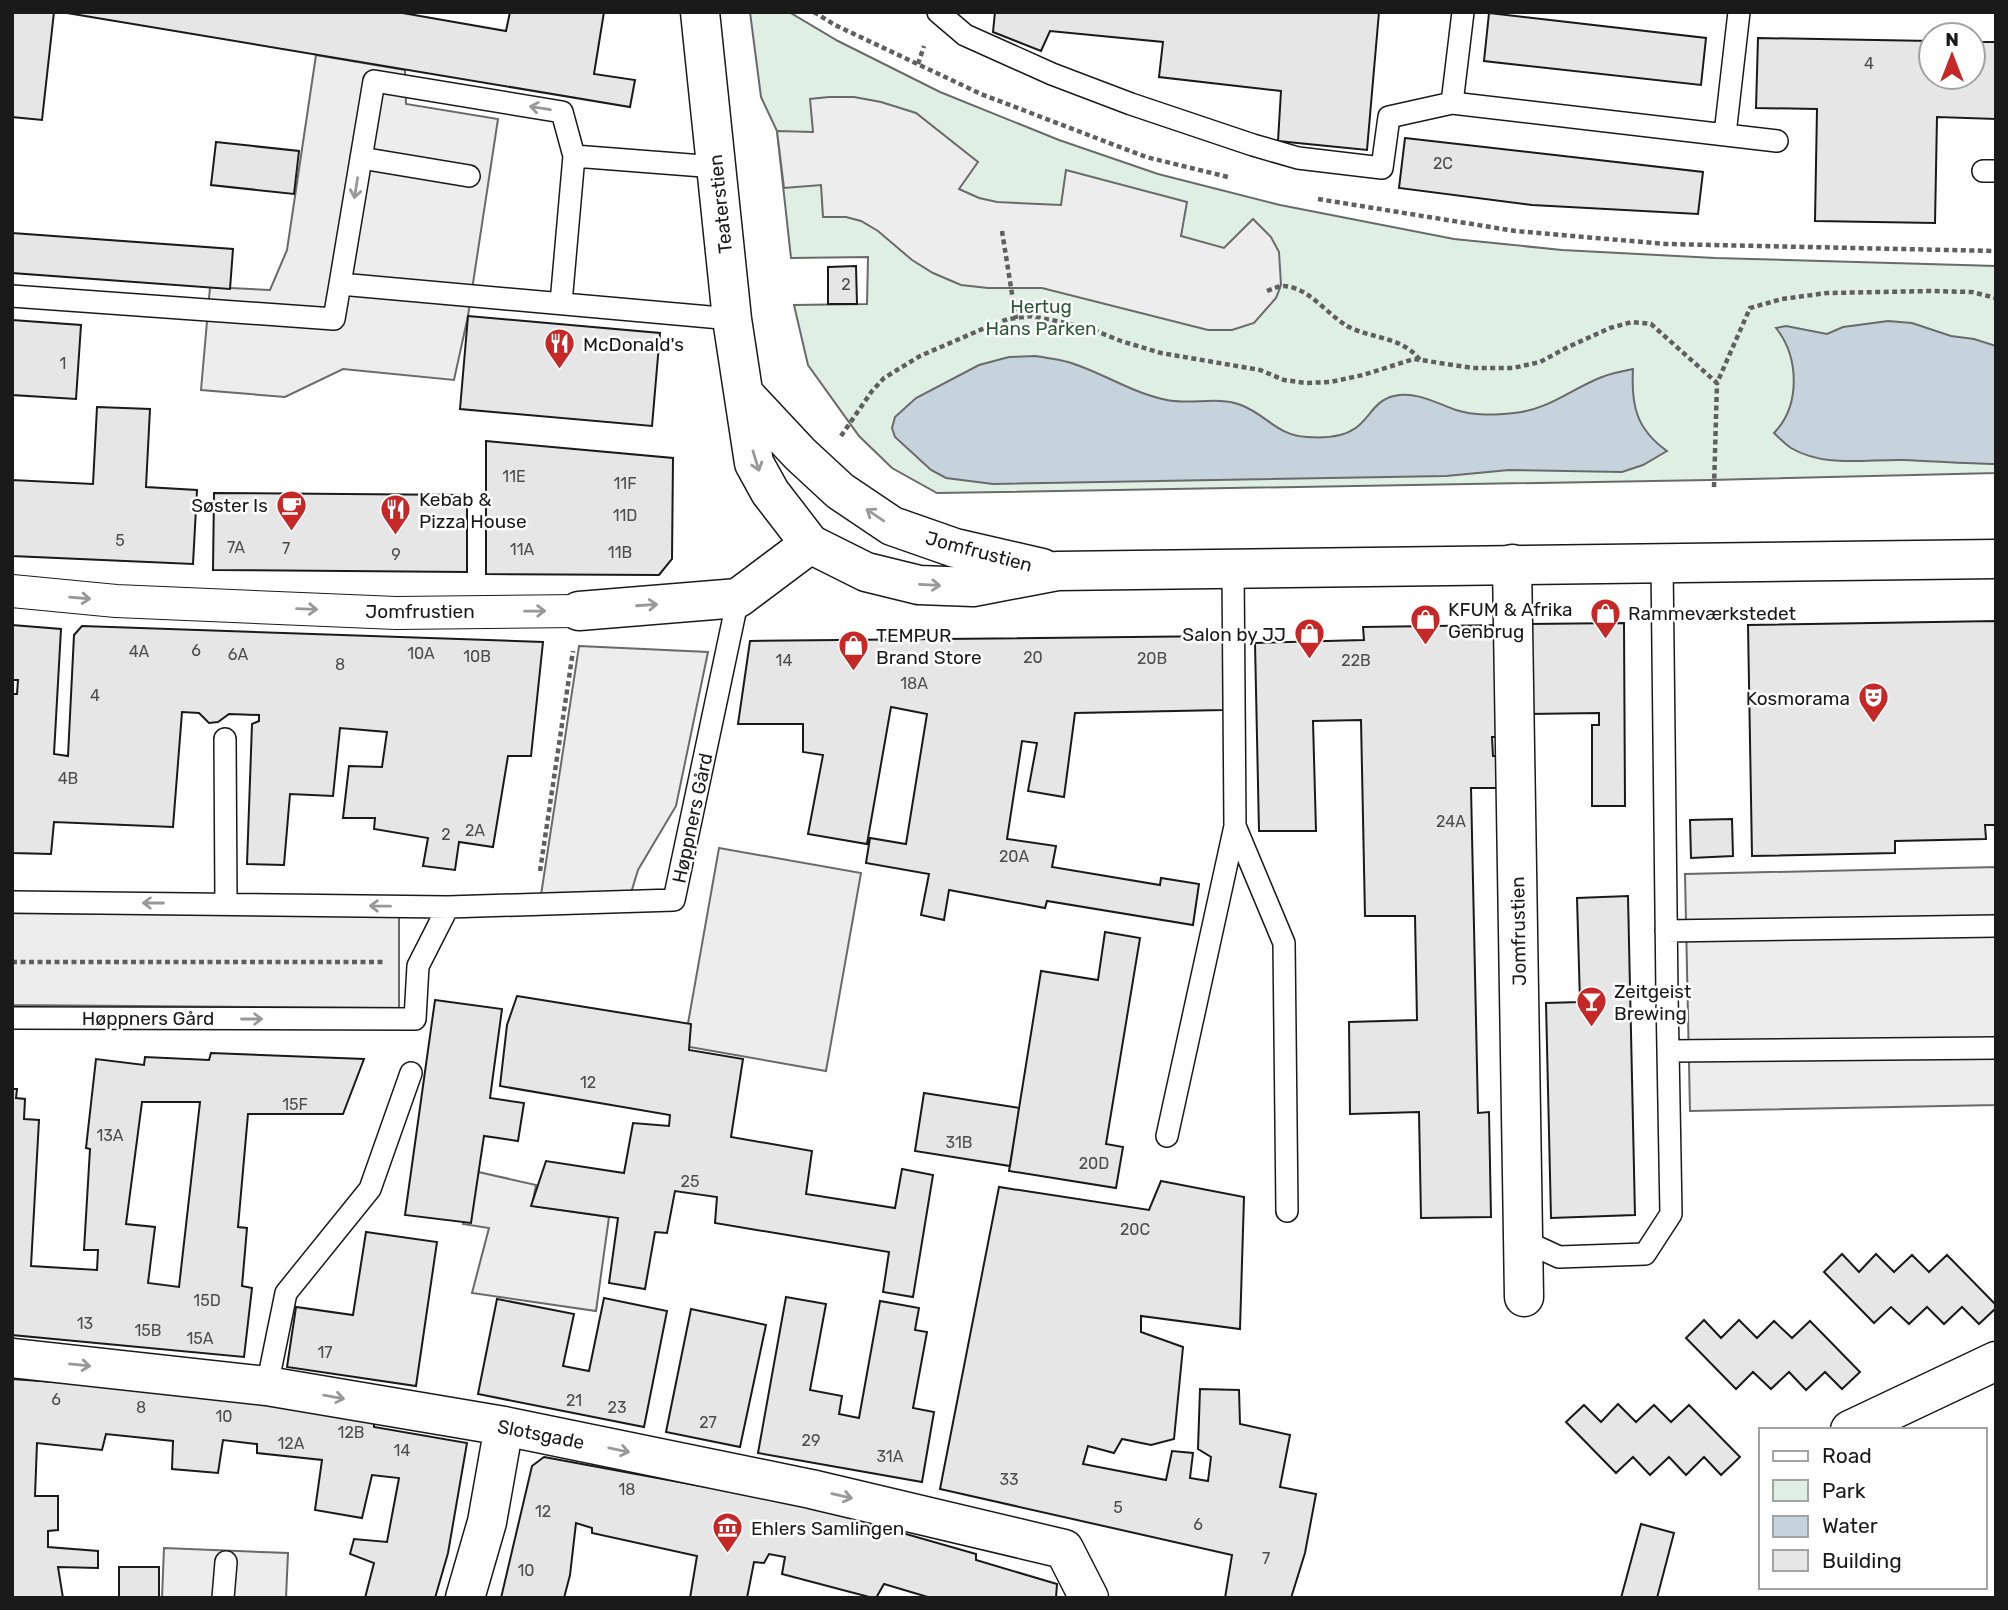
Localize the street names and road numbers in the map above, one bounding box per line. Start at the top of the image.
street label: Teaterstien [704,153,737,255]
street label: Jomfrustien [923,526,1035,577]
street label: Jomfrustien [365,600,475,623]
street label: Høppners Gård [667,751,718,885]
street label: Jomfrustien [1506,876,1531,986]
street label: Høppners Gård [82,1007,214,1030]
street label: Slotsgade [495,1415,586,1454]

